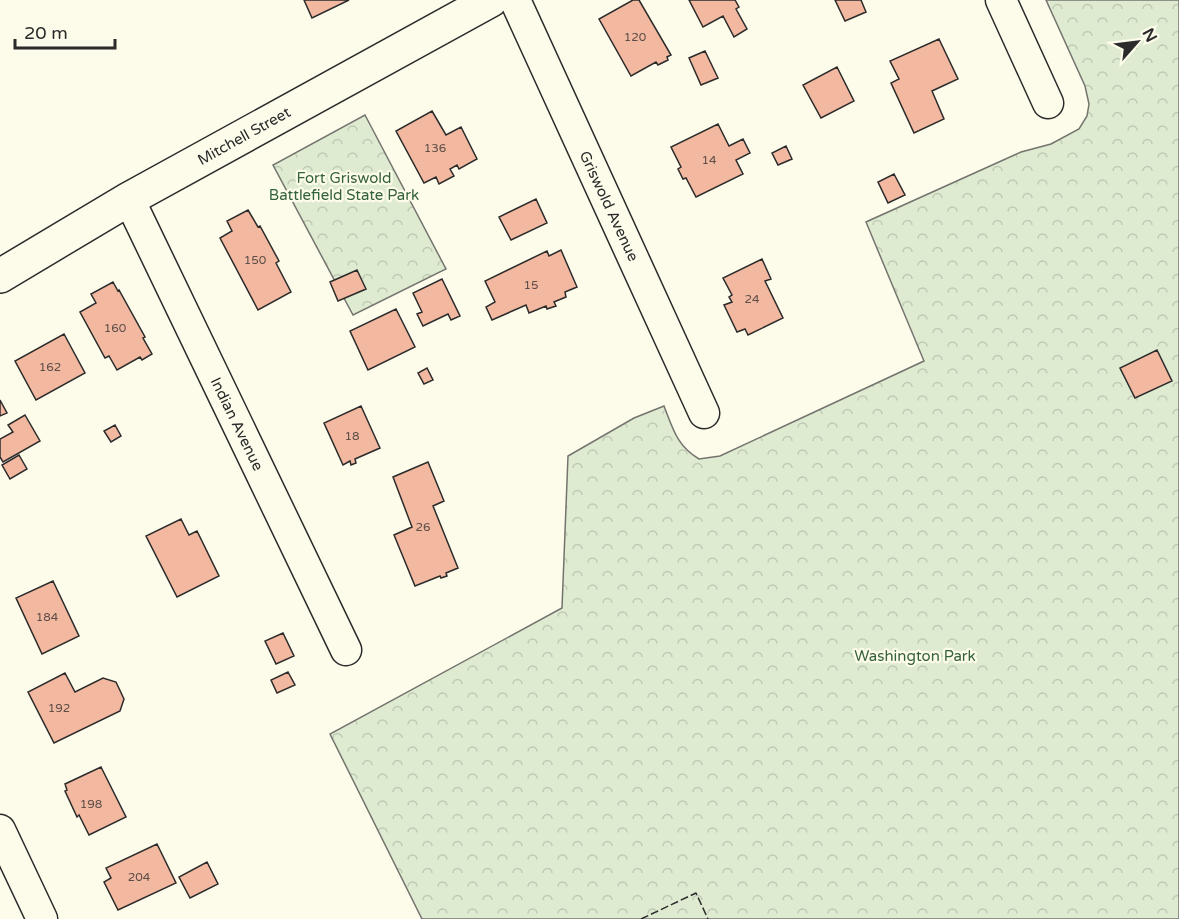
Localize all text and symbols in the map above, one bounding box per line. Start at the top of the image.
scale bar [15,12,116,50]
north arrow [1107,12,1167,72]
text: 20 m [24,22,68,44]
text: N [1138,25,1161,46]
house number: 120 [624,30,647,44]
street label: Mitchell Street [194,103,294,169]
house number: 136 [424,141,446,155]
street label: Griswold Avenue [576,148,642,264]
house number: 14 [701,153,717,167]
park label: Fort Griswold Battlefield State Park [269,169,419,204]
house number: 150 [244,253,267,267]
house number: 15 [523,278,539,292]
house number: 24 [744,292,760,306]
house number: 160 [104,321,127,335]
house number: 162 [39,360,61,374]
street label: Indian Avenue [207,374,267,474]
house number: 18 [344,429,360,443]
house number: 26 [415,520,431,534]
house number: 184 [36,610,59,624]
park label: Washington Park [854,647,976,665]
house number: 192 [48,701,70,715]
house number: 198 [80,797,102,811]
house number: 204 [128,870,151,884]

